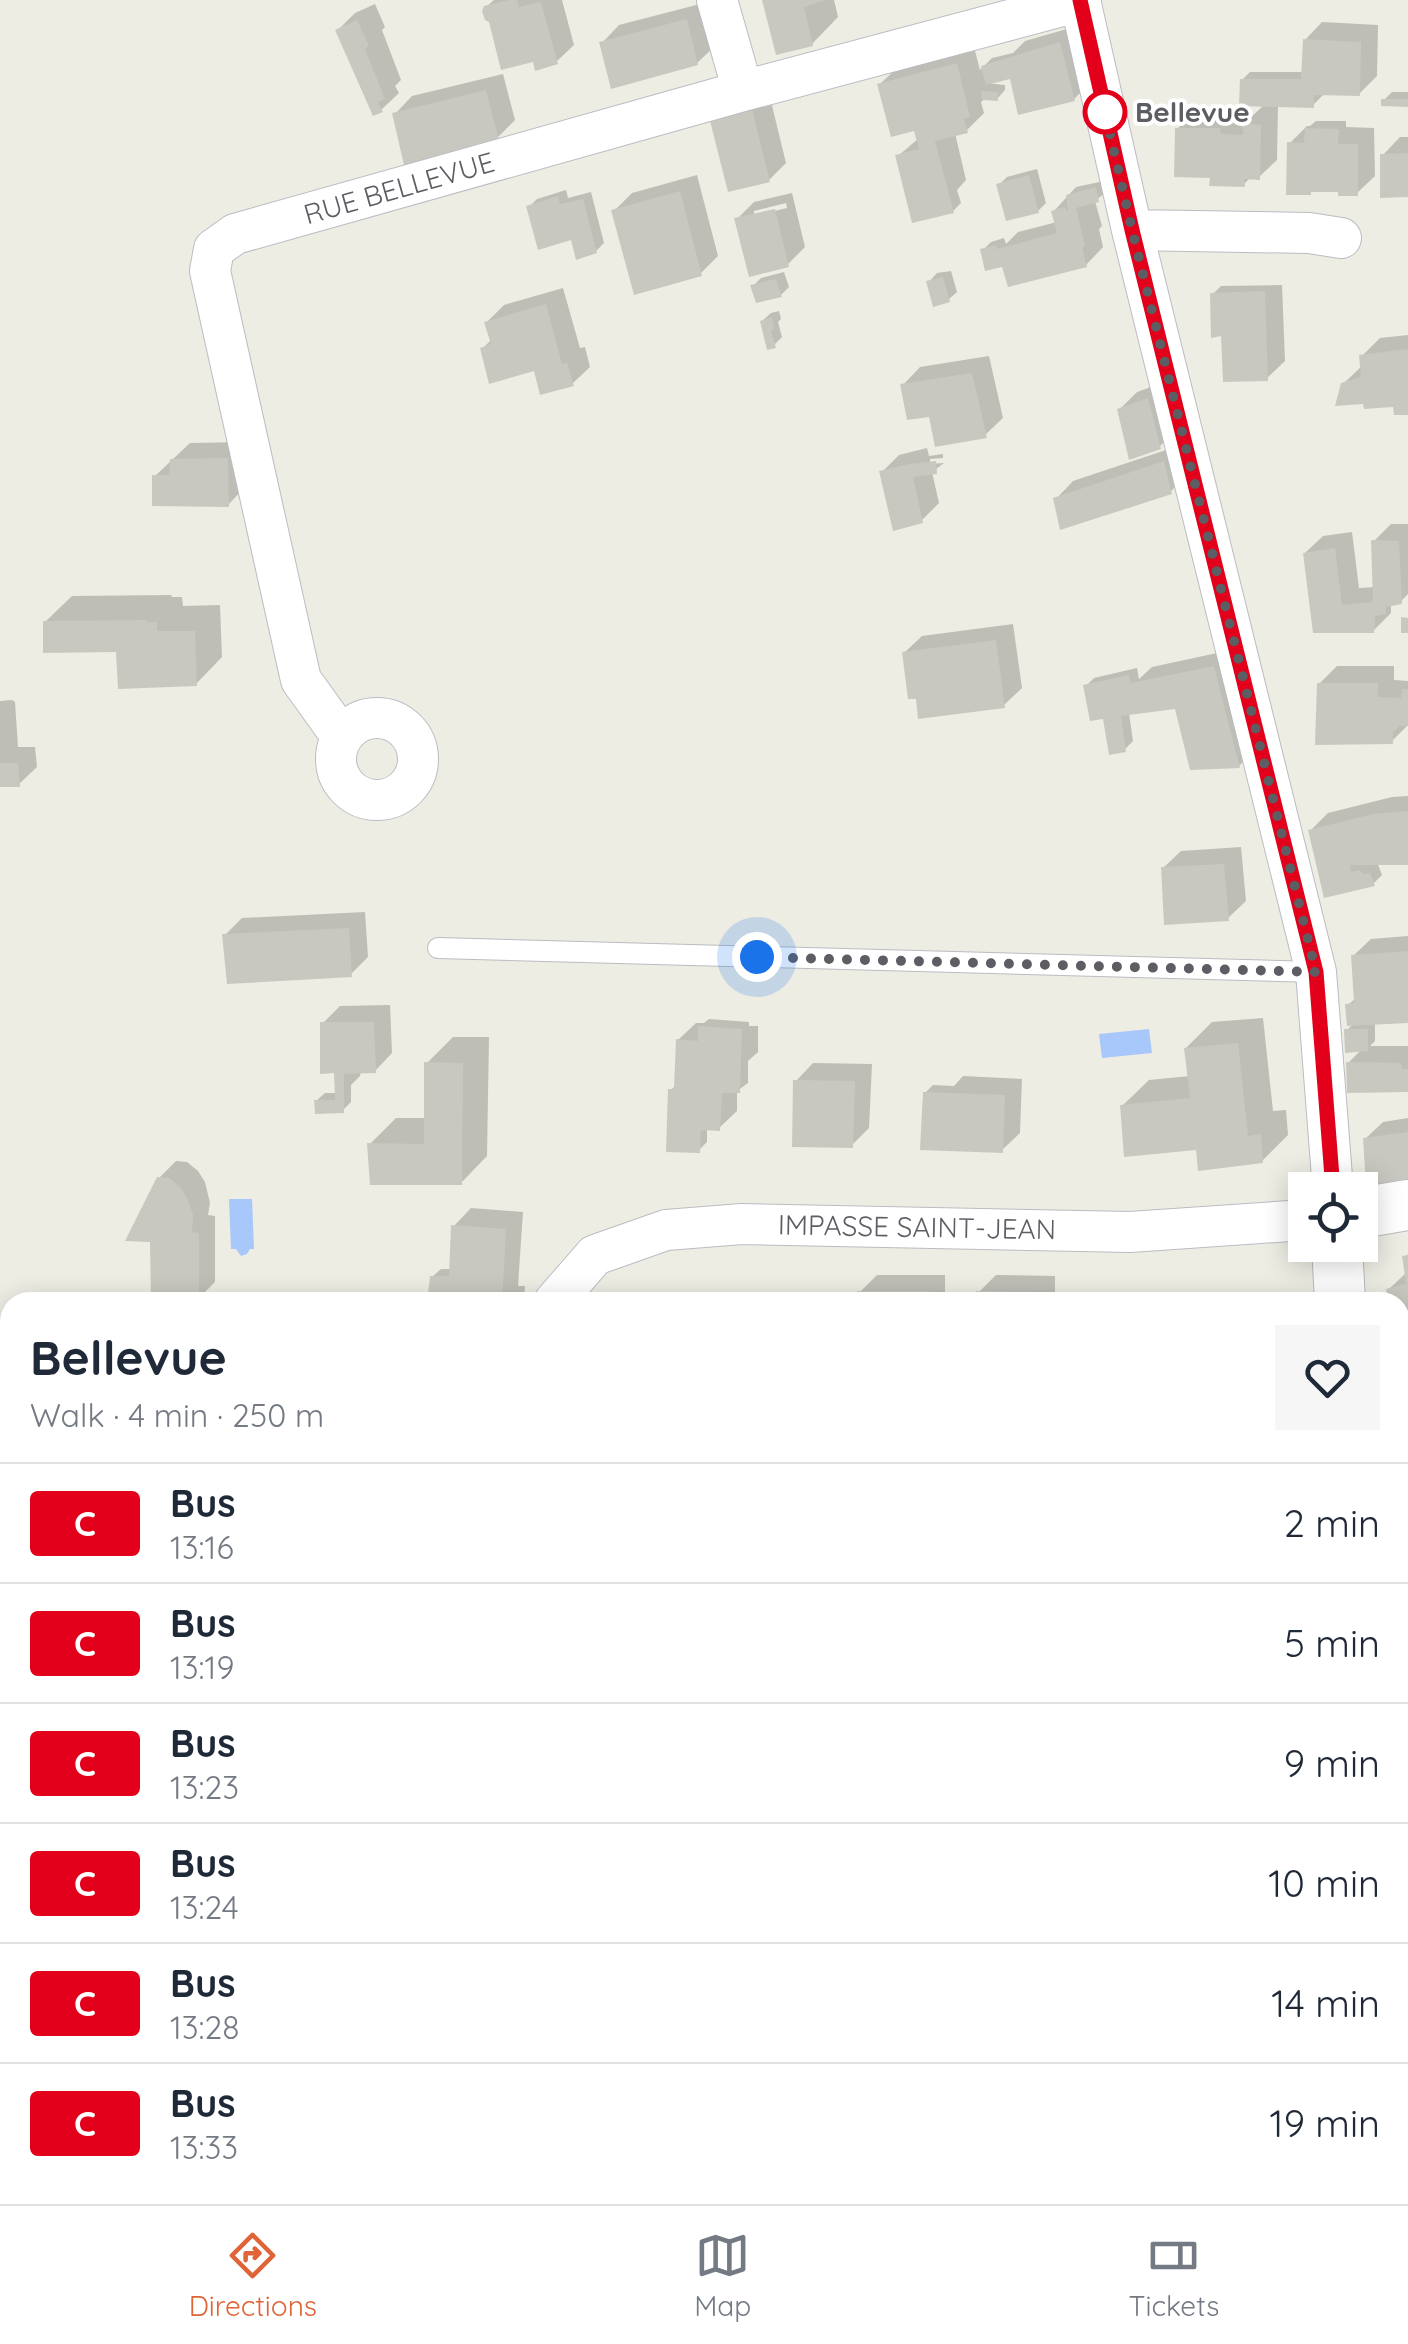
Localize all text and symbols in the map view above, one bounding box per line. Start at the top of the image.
marker: Bellevue [1084,91,1126,133]
place label: Bellevue [1135,94,1250,129]
street label: RUE BELLEVUE [300,144,498,231]
your location [732,932,782,982]
map controls [1288,1172,1378,1262]
button: locate [1288,1172,1378,1262]
street label: IMPASSE SAINT-JEAN [778,1207,1056,1246]
button: heart [1275,1325,1380,1430]
text: Bellevue [30,1327,227,1387]
text: Walk · 4 min · 250 m [30,1395,324,1435]
text: Bus [170,1479,236,1527]
text: 2 min [1284,1499,1380,1547]
text: C [74,1501,96,1545]
text: 13:16 [170,1527,234,1567]
text: Bus [170,1599,236,1647]
text: 5 min [1284,1619,1380,1667]
text: C [74,1621,96,1665]
text: 13:19 [170,1647,234,1687]
text: Bus [170,1719,236,1767]
text: 9 min [1284,1739,1380,1787]
text: C [74,1741,96,1785]
text: 13:23 [170,1767,239,1807]
text: Bus [170,1839,236,1887]
text: 10 min [1268,1859,1380,1907]
text: C [74,1861,96,1905]
text: 13:24 [170,1887,239,1927]
text: Bus [170,1959,236,2007]
text: 14 min [1271,1979,1380,2027]
text: C [74,1981,96,2025]
text: 13:28 [170,2007,240,2047]
text: Bus [170,2079,236,2127]
text: 19 min [1270,2099,1380,2147]
text: C [74,2101,96,2145]
text: 13:33 [170,2127,238,2167]
tab: Directions [189,2228,317,2323]
tab: Map [694,2228,751,2323]
tab: Tickets [1129,2228,1219,2323]

